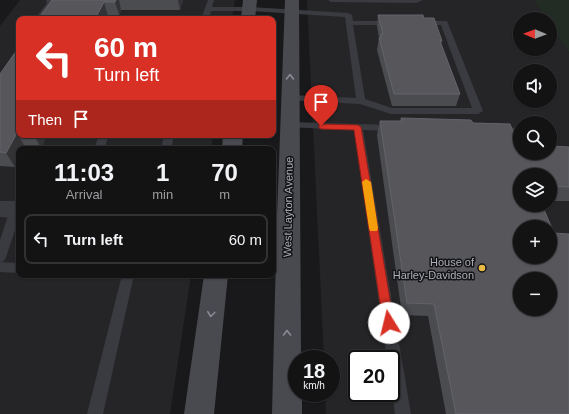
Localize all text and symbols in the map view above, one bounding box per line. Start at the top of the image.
north arrow [513,12,557,56]
map controls [513,12,557,316]
icon: left [28,32,80,84]
text: 60 m [94,32,158,63]
button: sound [513,64,557,108]
text: Turn left [94,65,159,85]
one-way arrow [286,74,295,80]
pin [304,85,338,126]
icon: arrive [310,91,332,113]
icon: arrive [70,108,92,130]
text: Then [28,111,62,128]
button: search [513,116,557,160]
street label: West Layton Avenue [281,157,295,257]
text: 11:03 [54,159,114,186]
text: 1 [156,159,169,186]
text: 70 [211,159,238,186]
button: layers [513,168,557,212]
text: Arrival [66,187,103,202]
text: min [152,187,173,202]
text: m [219,187,230,202]
button: + [513,220,557,264]
icon: left [30,228,52,250]
text: Turn left [64,231,123,248]
text: 60 m [229,231,262,248]
place label: House of Harley-Davidson [393,256,475,281]
marker: House of Harley-Davidson [477,263,487,273]
button: − [513,272,557,316]
position arrow [368,302,410,344]
one-way arrow [207,311,216,317]
one-way arrow [283,330,291,336]
speed limit sign: 20 [348,350,400,402]
text: 18 [303,360,325,382]
text: km/h [303,380,325,391]

